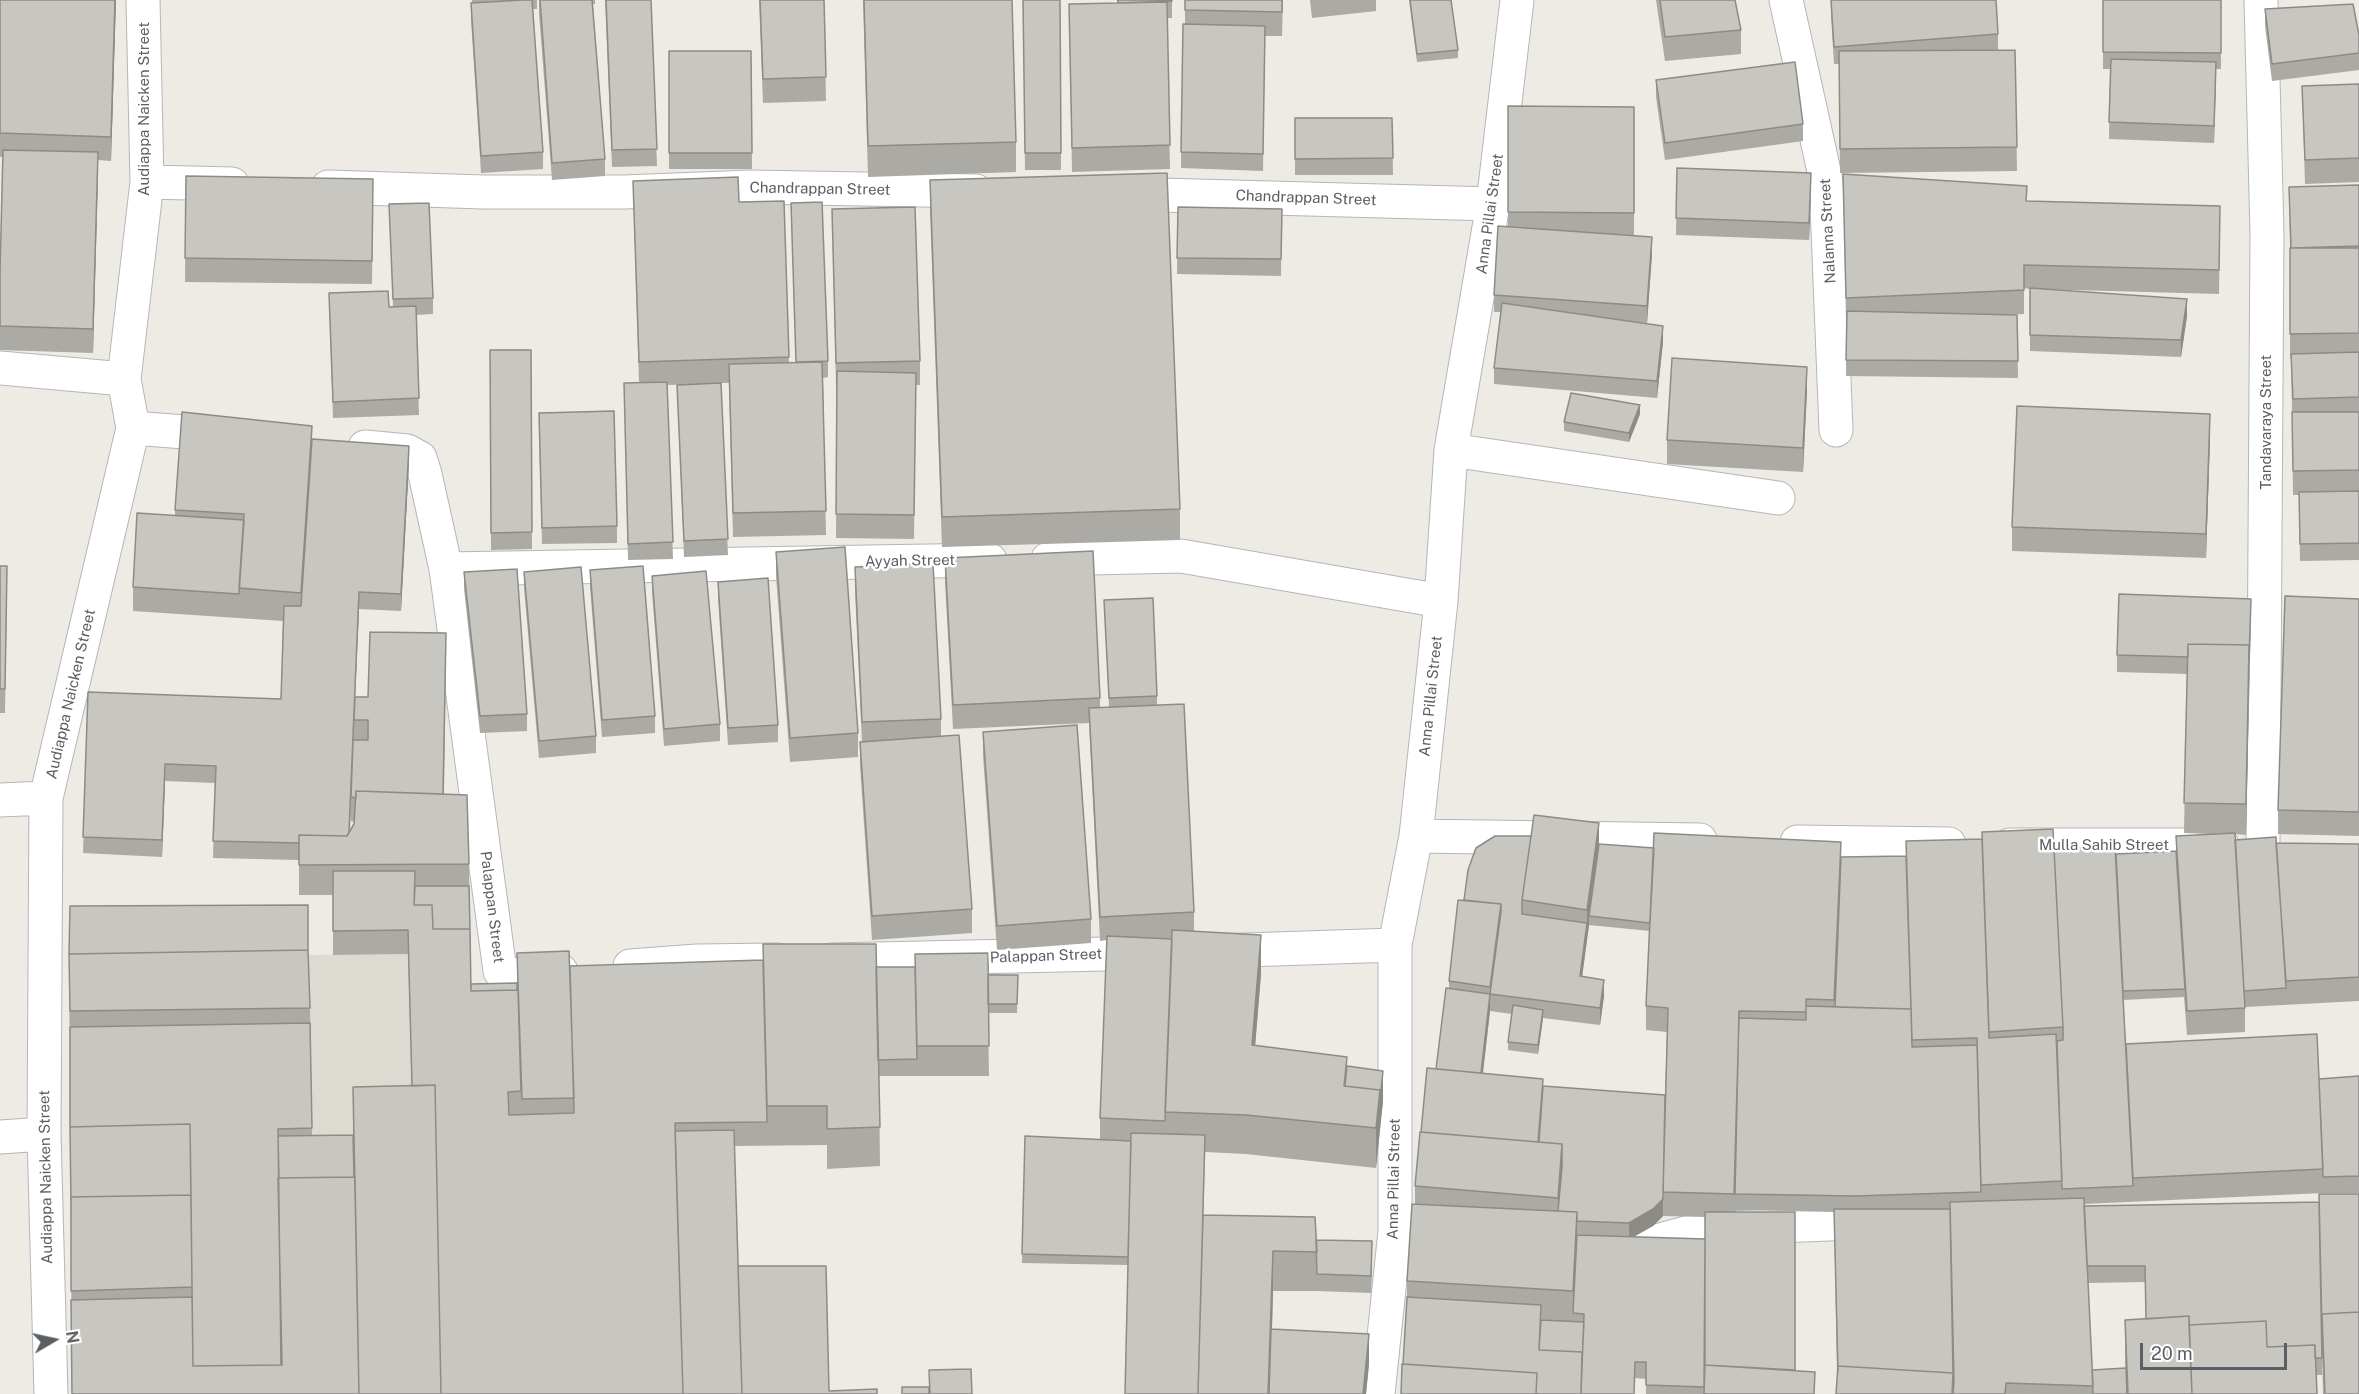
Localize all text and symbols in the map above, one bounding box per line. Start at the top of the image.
street label: Audiappa Naicken Street [135,22,153,196]
street label: Anna Pillai Street [1473,153,1507,275]
street label: Nalanna Street [1816,178,1840,284]
street label: Chandrappan Street [749,179,891,199]
street label: Chandrappan Street [1235,187,1377,209]
street label: Tandavaraya Street [2257,355,2275,489]
street label: Ayyah Street [865,551,955,571]
street label: Audiappa Naicken Street [43,607,99,781]
street label: Anna Pillai Street [1416,635,1446,757]
street label: Mulla Sahib Street [2039,836,2169,854]
street label: Palappan Street [476,850,508,964]
street label: Palappan Street [989,945,1103,967]
street label: Audiappa Naicken Street [35,1090,57,1264]
street label: Anna Pillai Street [1384,1118,1404,1240]
north arrow [24,1310,84,1370]
text: N [62,1329,83,1345]
scale bar [2143,1331,2290,1369]
text: 20 m [2151,1343,2193,1364]

